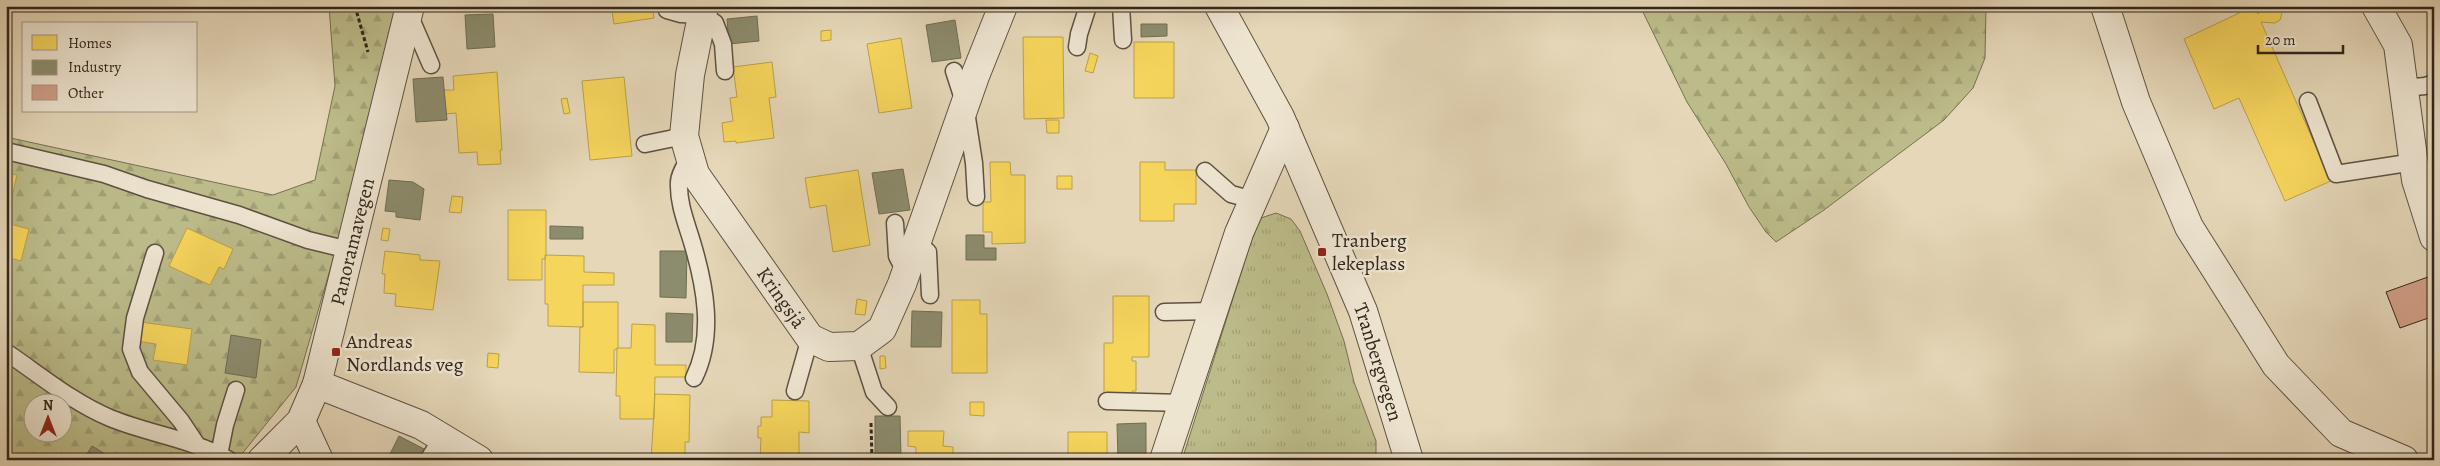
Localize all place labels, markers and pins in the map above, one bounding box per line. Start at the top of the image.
place label: Tranberg lekeplass [1332,227,1407,277]
marker: Tranberg lekeplass [1316,246,1328,258]
place label: Andreas Nordlands veg [345,328,463,378]
marker: Andreas Nordlands veg [330,346,342,358]

